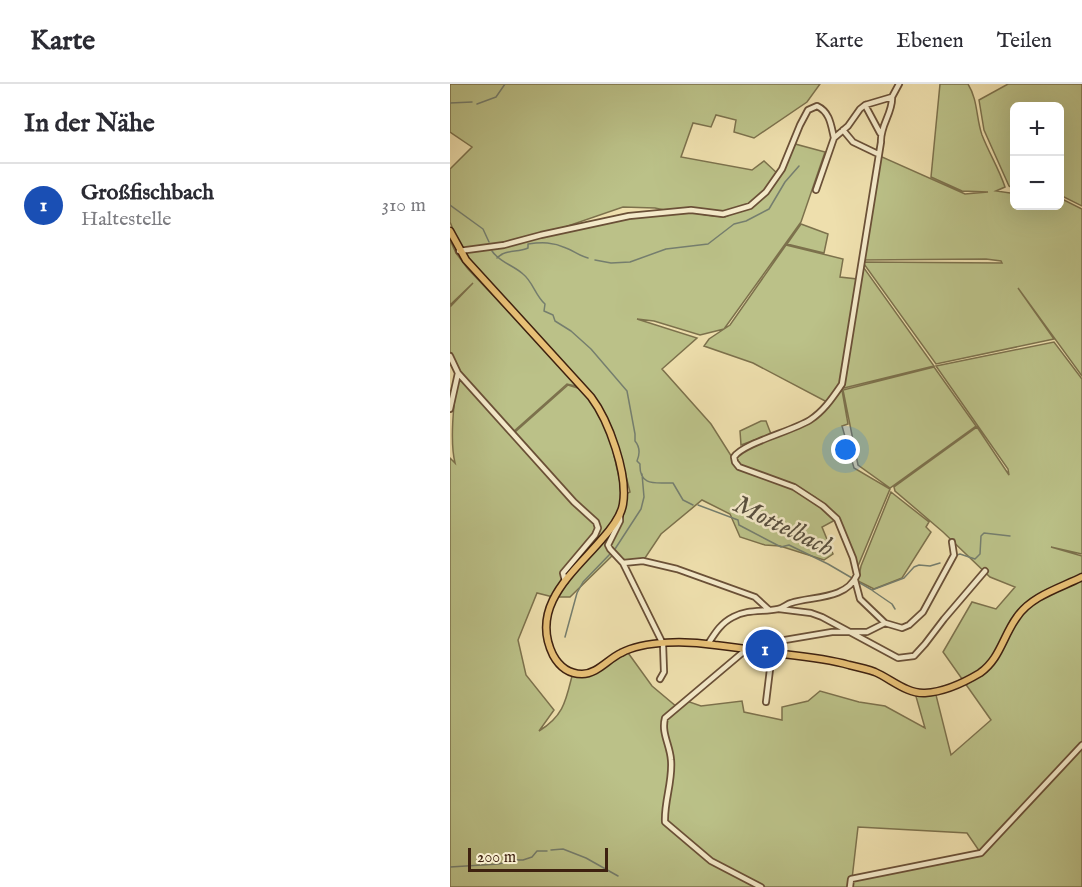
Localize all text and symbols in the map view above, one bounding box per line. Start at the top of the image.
text: Karte [30,24,95,59]
text: Karte [815,28,863,55]
text: Ebenen [896,28,964,55]
text: Teilen [997,28,1052,55]
map controls [1010,102,1064,210]
button: + [1010,102,1064,156]
text: In der Nähe [24,107,155,140]
button: − [1010,156,1064,210]
text: Großfischbach [81,179,214,207]
text: 1 [40,193,47,218]
text: 310 m [382,193,426,218]
text: Haltestelle [81,207,171,232]
your location [831,435,860,464]
water label: Mottelbach [728,488,839,565]
pin: 1 [746,626,784,672]
scale bar [468,845,608,872]
text: 200 m [477,848,516,868]

